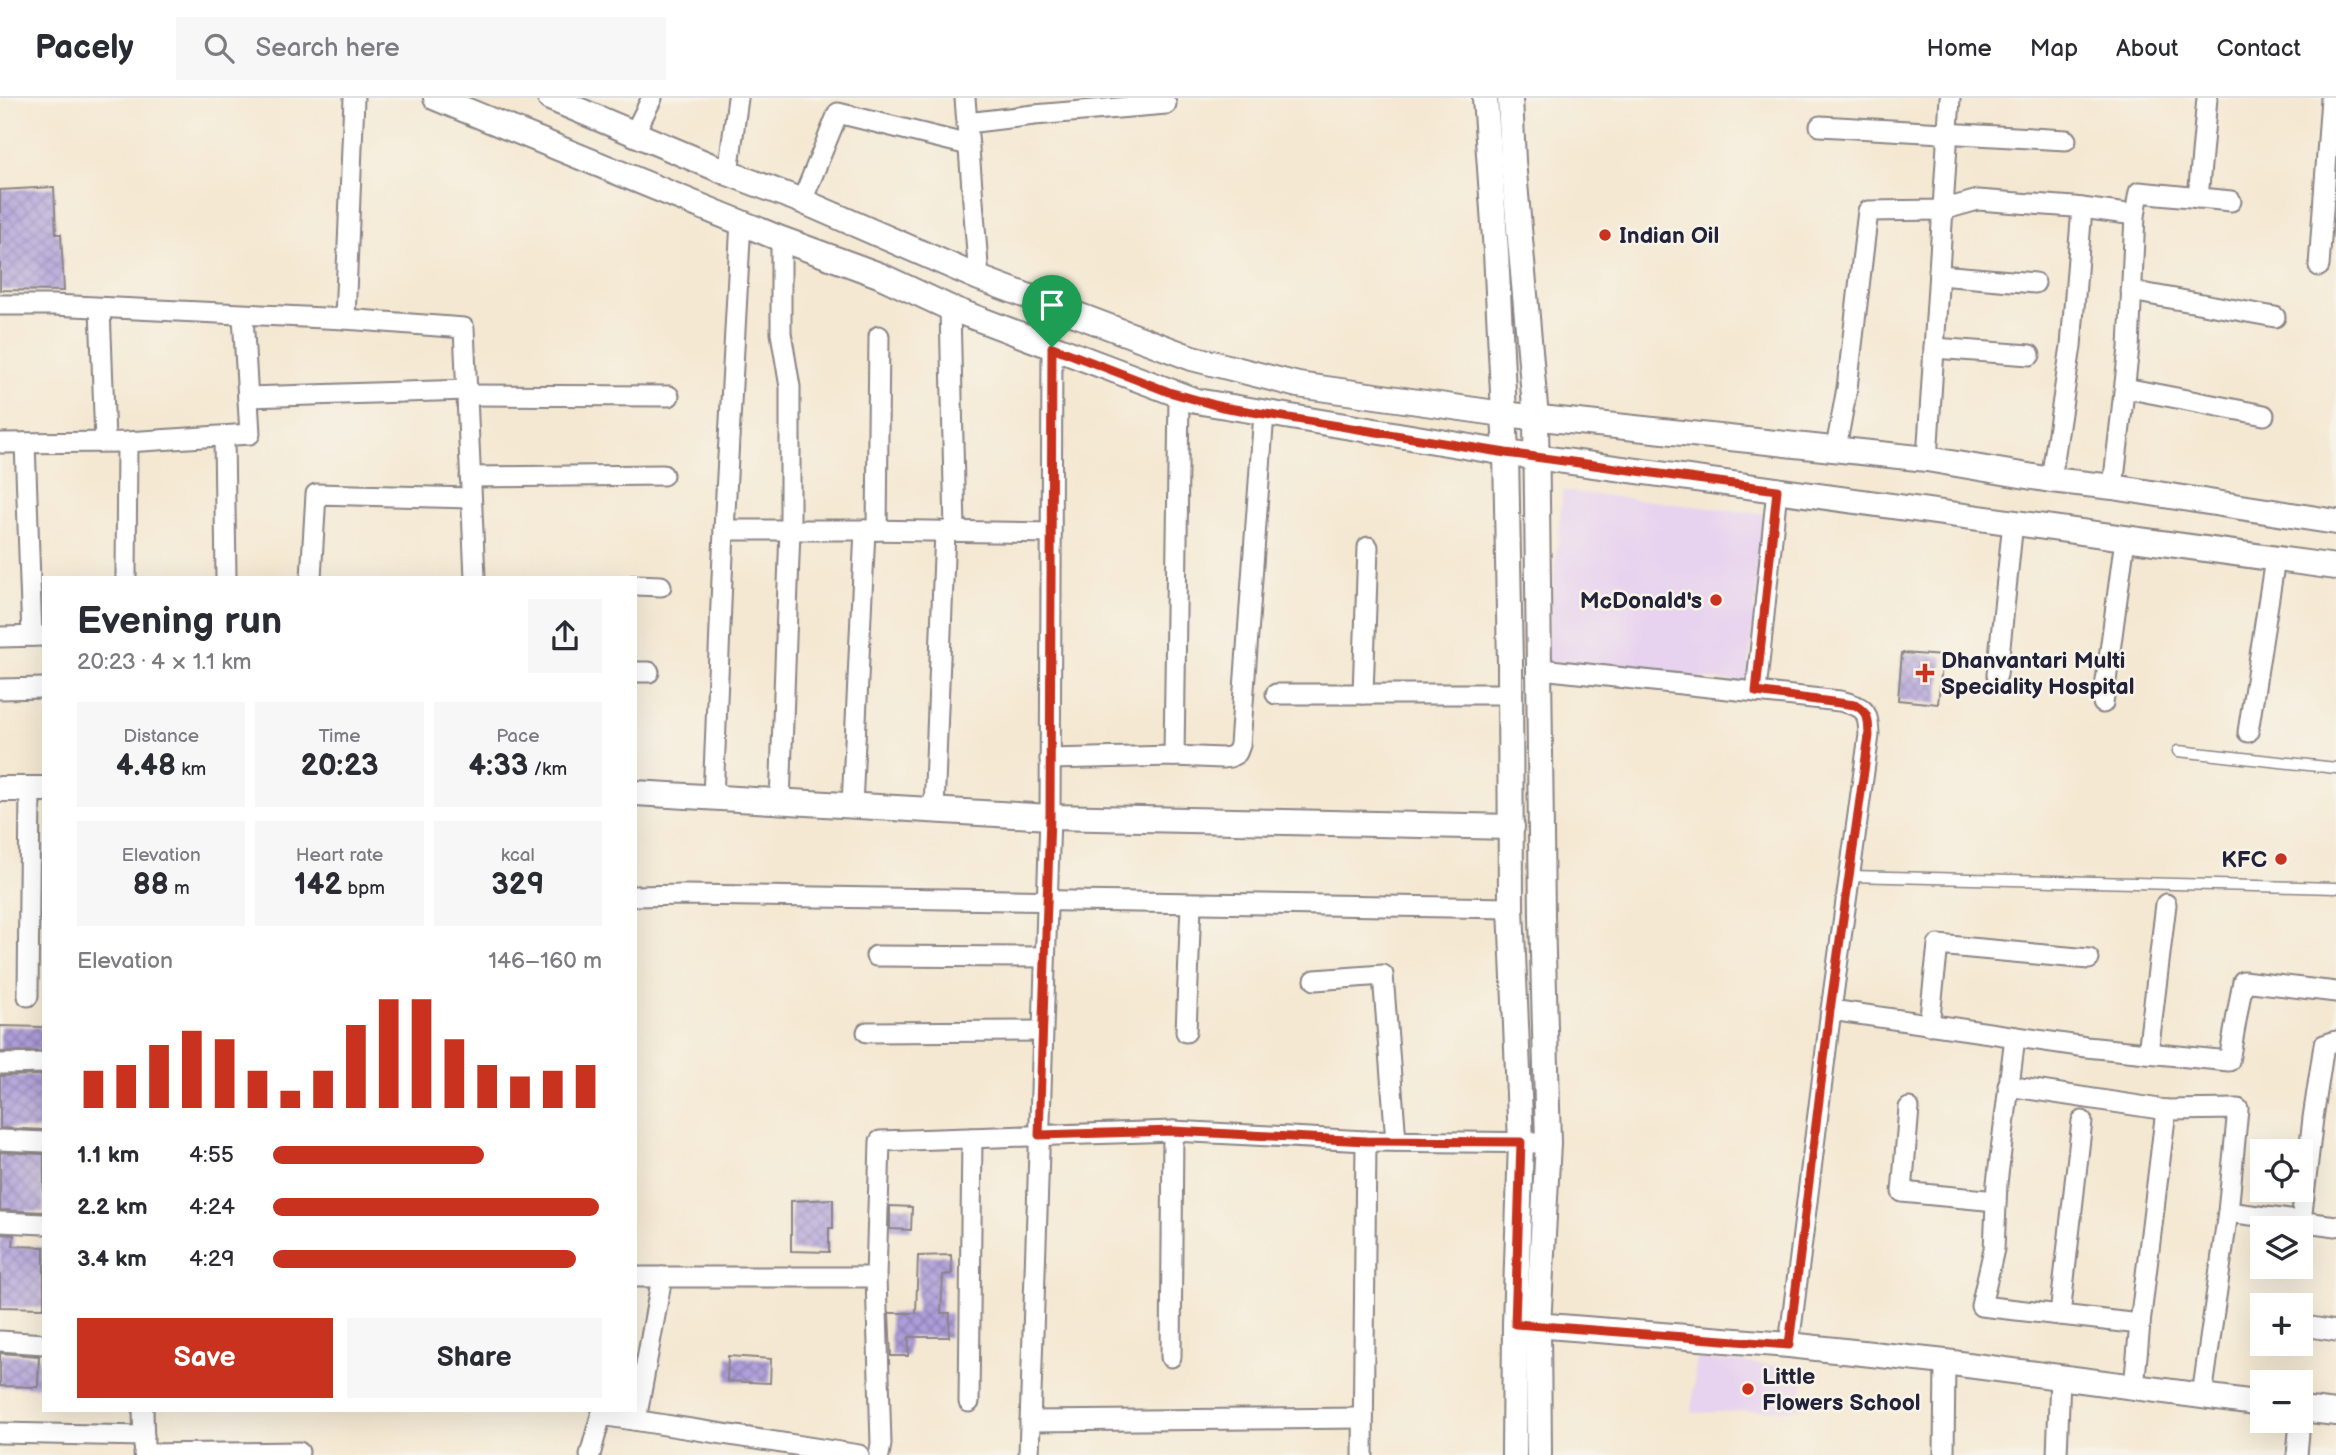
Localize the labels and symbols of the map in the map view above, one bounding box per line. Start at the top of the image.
place label: Indian Oil [1619,222,1719,250]
marker: Indian Oil [1597,227,1613,243]
pin [1022,275,1082,347]
place label: McDonald's [1580,587,1702,615]
marker: McDonald's [1708,592,1724,608]
place label: Dhanvantari Multi Speciality Hospital [1941,647,2135,701]
marker: Dhanvantari Multi Speciality Hospital [1915,663,1935,683]
place label: KFC [2221,846,2267,874]
marker: KFC [2273,851,2289,867]
place label: Little Flowers School [1762,1363,1921,1417]
marker: Little Flowers School [1740,1381,1756,1397]

